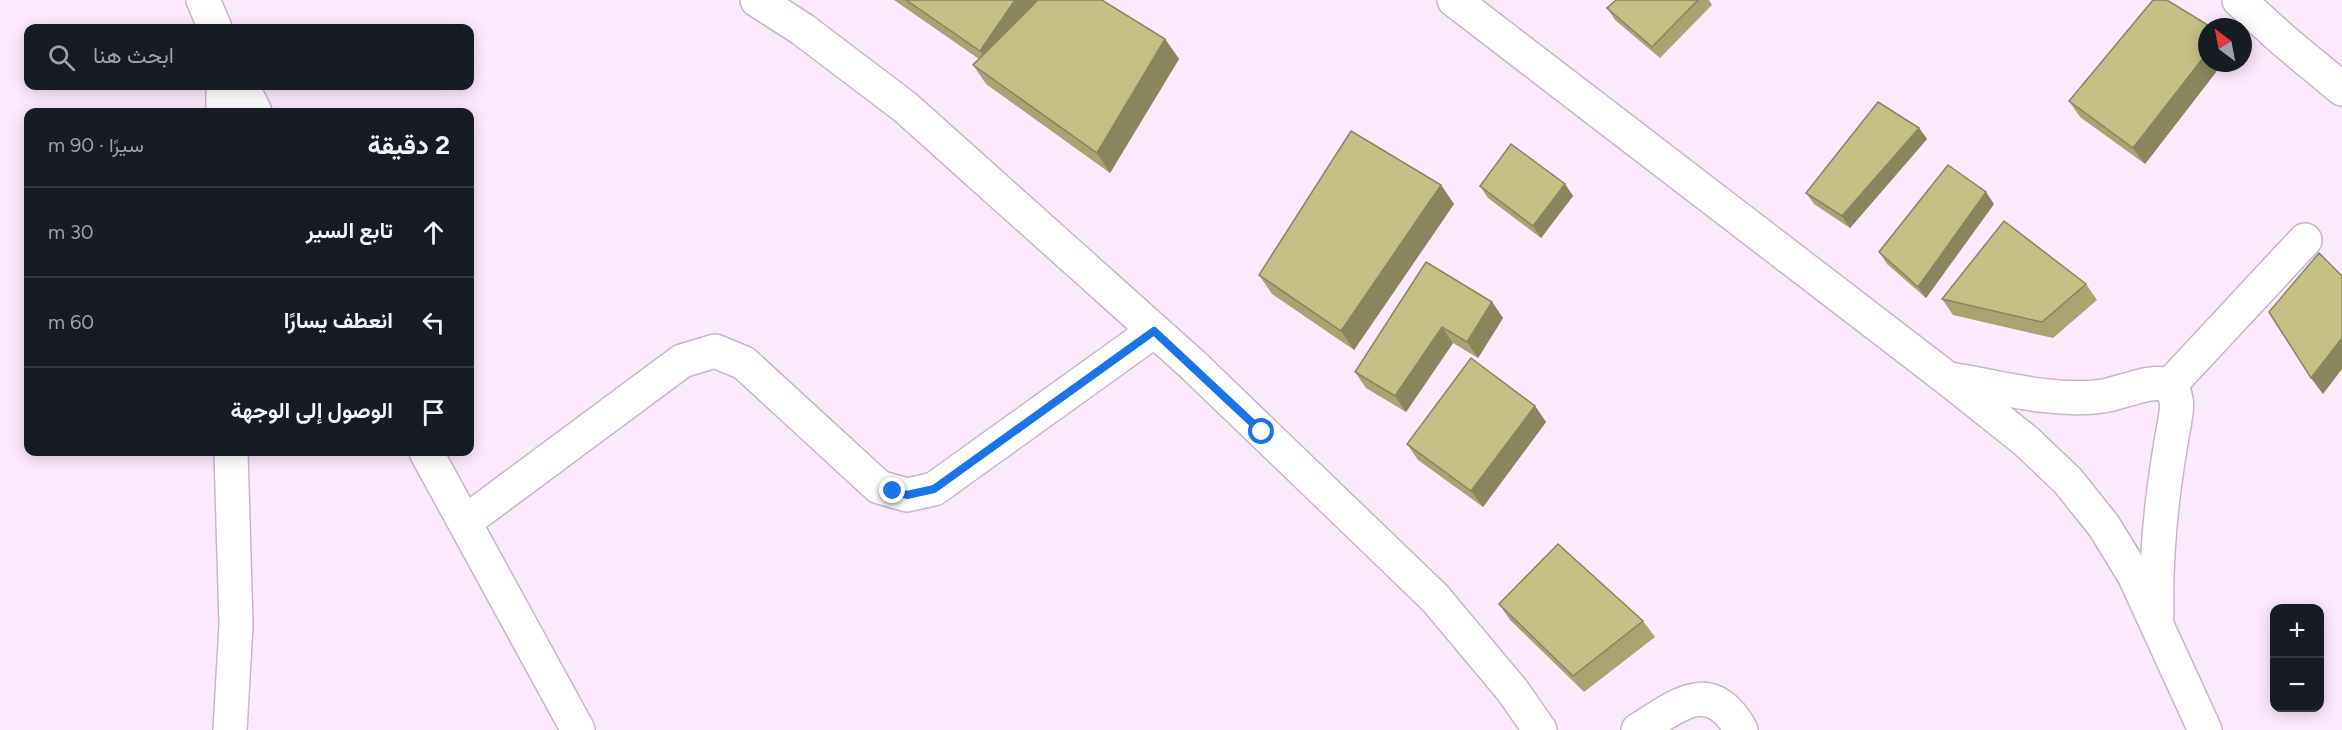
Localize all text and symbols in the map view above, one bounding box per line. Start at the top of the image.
north arrow [2198,18,2252,72]
search box [24,24,474,90]
icon: search [45,41,78,74]
text: ابحث هنا [93,42,174,69]
text: 2 دقيقة [367,129,450,161]
text: سيرًا · 90 m [48,133,144,157]
icon: ahead [417,216,450,249]
text: تابع السير [306,217,393,244]
text: 30 m [48,220,94,244]
icon: left [417,306,450,339]
text: انعطف يسارًا [284,307,393,334]
text: 60 m [48,310,94,334]
icon: arrive [417,396,450,429]
text: الوصول إلى الوجهة [230,397,393,424]
route start [1248,418,1274,444]
route end [879,477,905,503]
map controls [2270,604,2324,712]
button: + [2270,604,2324,658]
button: − [2270,658,2324,712]

